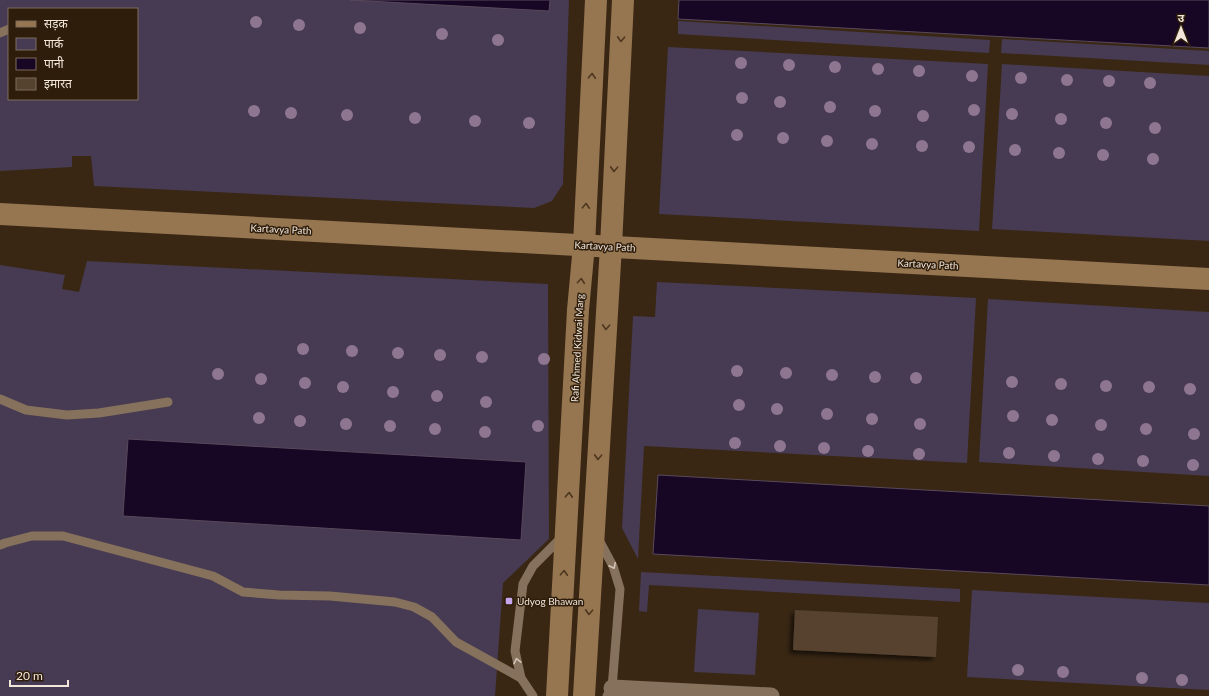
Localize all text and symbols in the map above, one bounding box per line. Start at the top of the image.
legend [8,8,138,100]
north arrow [1161,8,1201,48]
text: उ [1178,11,1185,24]
text: सड़क [44,16,69,31]
text: पार्क [44,36,64,51]
one-way arrow [617,36,626,42]
text: पानी [44,56,65,71]
one-way arrow [588,73,596,79]
text: इमारत [44,76,73,91]
one-way arrow [610,166,619,172]
one-way arrow [581,203,590,209]
street label: Kartavya Path [250,221,312,237]
street label: Kartavya Path [574,238,636,254]
street label: Kartavya Path [897,256,959,272]
one-way arrow [576,278,585,284]
street label: Rafi Ahmed Kidwai Marg [568,294,586,402]
one-way arrow [601,324,610,330]
one-way arrow [594,454,603,460]
one-way arrow [564,492,573,498]
one-way arrow [608,562,616,569]
one-way arrow [560,570,568,576]
place label: Udyog Bhawan [517,595,583,607]
marker: Udyog Bhawan [504,596,514,606]
one-way arrow [585,609,594,616]
one-way arrow [514,658,522,664]
scale bar [10,662,68,688]
text: 20 m [16,668,43,683]

